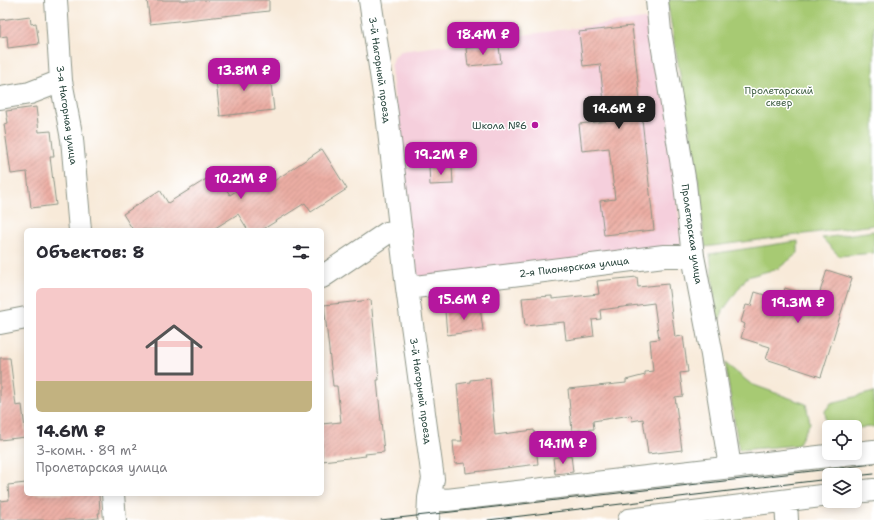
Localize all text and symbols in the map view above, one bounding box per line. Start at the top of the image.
street label: 3-й Нагорный проезд [366,16,394,125]
pin: 18.4M ₽ [446,22,520,56]
text: 18.4M ₽ [456,26,510,43]
pin: 13.8M ₽ [207,58,281,92]
text: 13.8M ₽ [217,62,271,79]
street label: 3-я Нагорная улица [54,65,81,166]
park label: Пролетарский сквер [745,84,814,109]
pin: 14.6M ₽ [582,96,656,130]
text: 14.6M ₽ [592,100,646,117]
place label: Школа №6 [472,119,527,132]
marker: Школа №6 [530,120,540,130]
pin: 19.2M ₽ [404,142,478,176]
text: 19.2M ₽ [414,146,468,163]
pin: 10.2M ₽ [204,166,278,200]
text: 10.2M ₽ [214,170,268,187]
street label: Пролетарская улица [679,183,706,286]
text: Объектов: 8 [36,241,145,263]
icon: filters [290,241,312,263]
street label: 2-я Пионерская улица [518,254,631,280]
pin: 15.6M ₽ [427,287,501,321]
pin: 19.3M ₽ [761,290,835,324]
text: 15.6M ₽ [438,291,490,308]
text: 19.3M ₽ [771,294,825,311]
icon: home [138,314,210,386]
street label: 3-й Нагорный проезд [407,337,435,446]
text: 14.6M ₽ [36,420,106,442]
map controls [822,420,862,508]
button: locate [822,420,862,460]
pin: 14.1M ₽ [526,431,600,465]
text: 14.1M ₽ [538,435,588,452]
text: 3-комн. · 89 m² [36,442,137,459]
text: Пролетарская улица [36,459,167,476]
button: layers [822,468,862,508]

